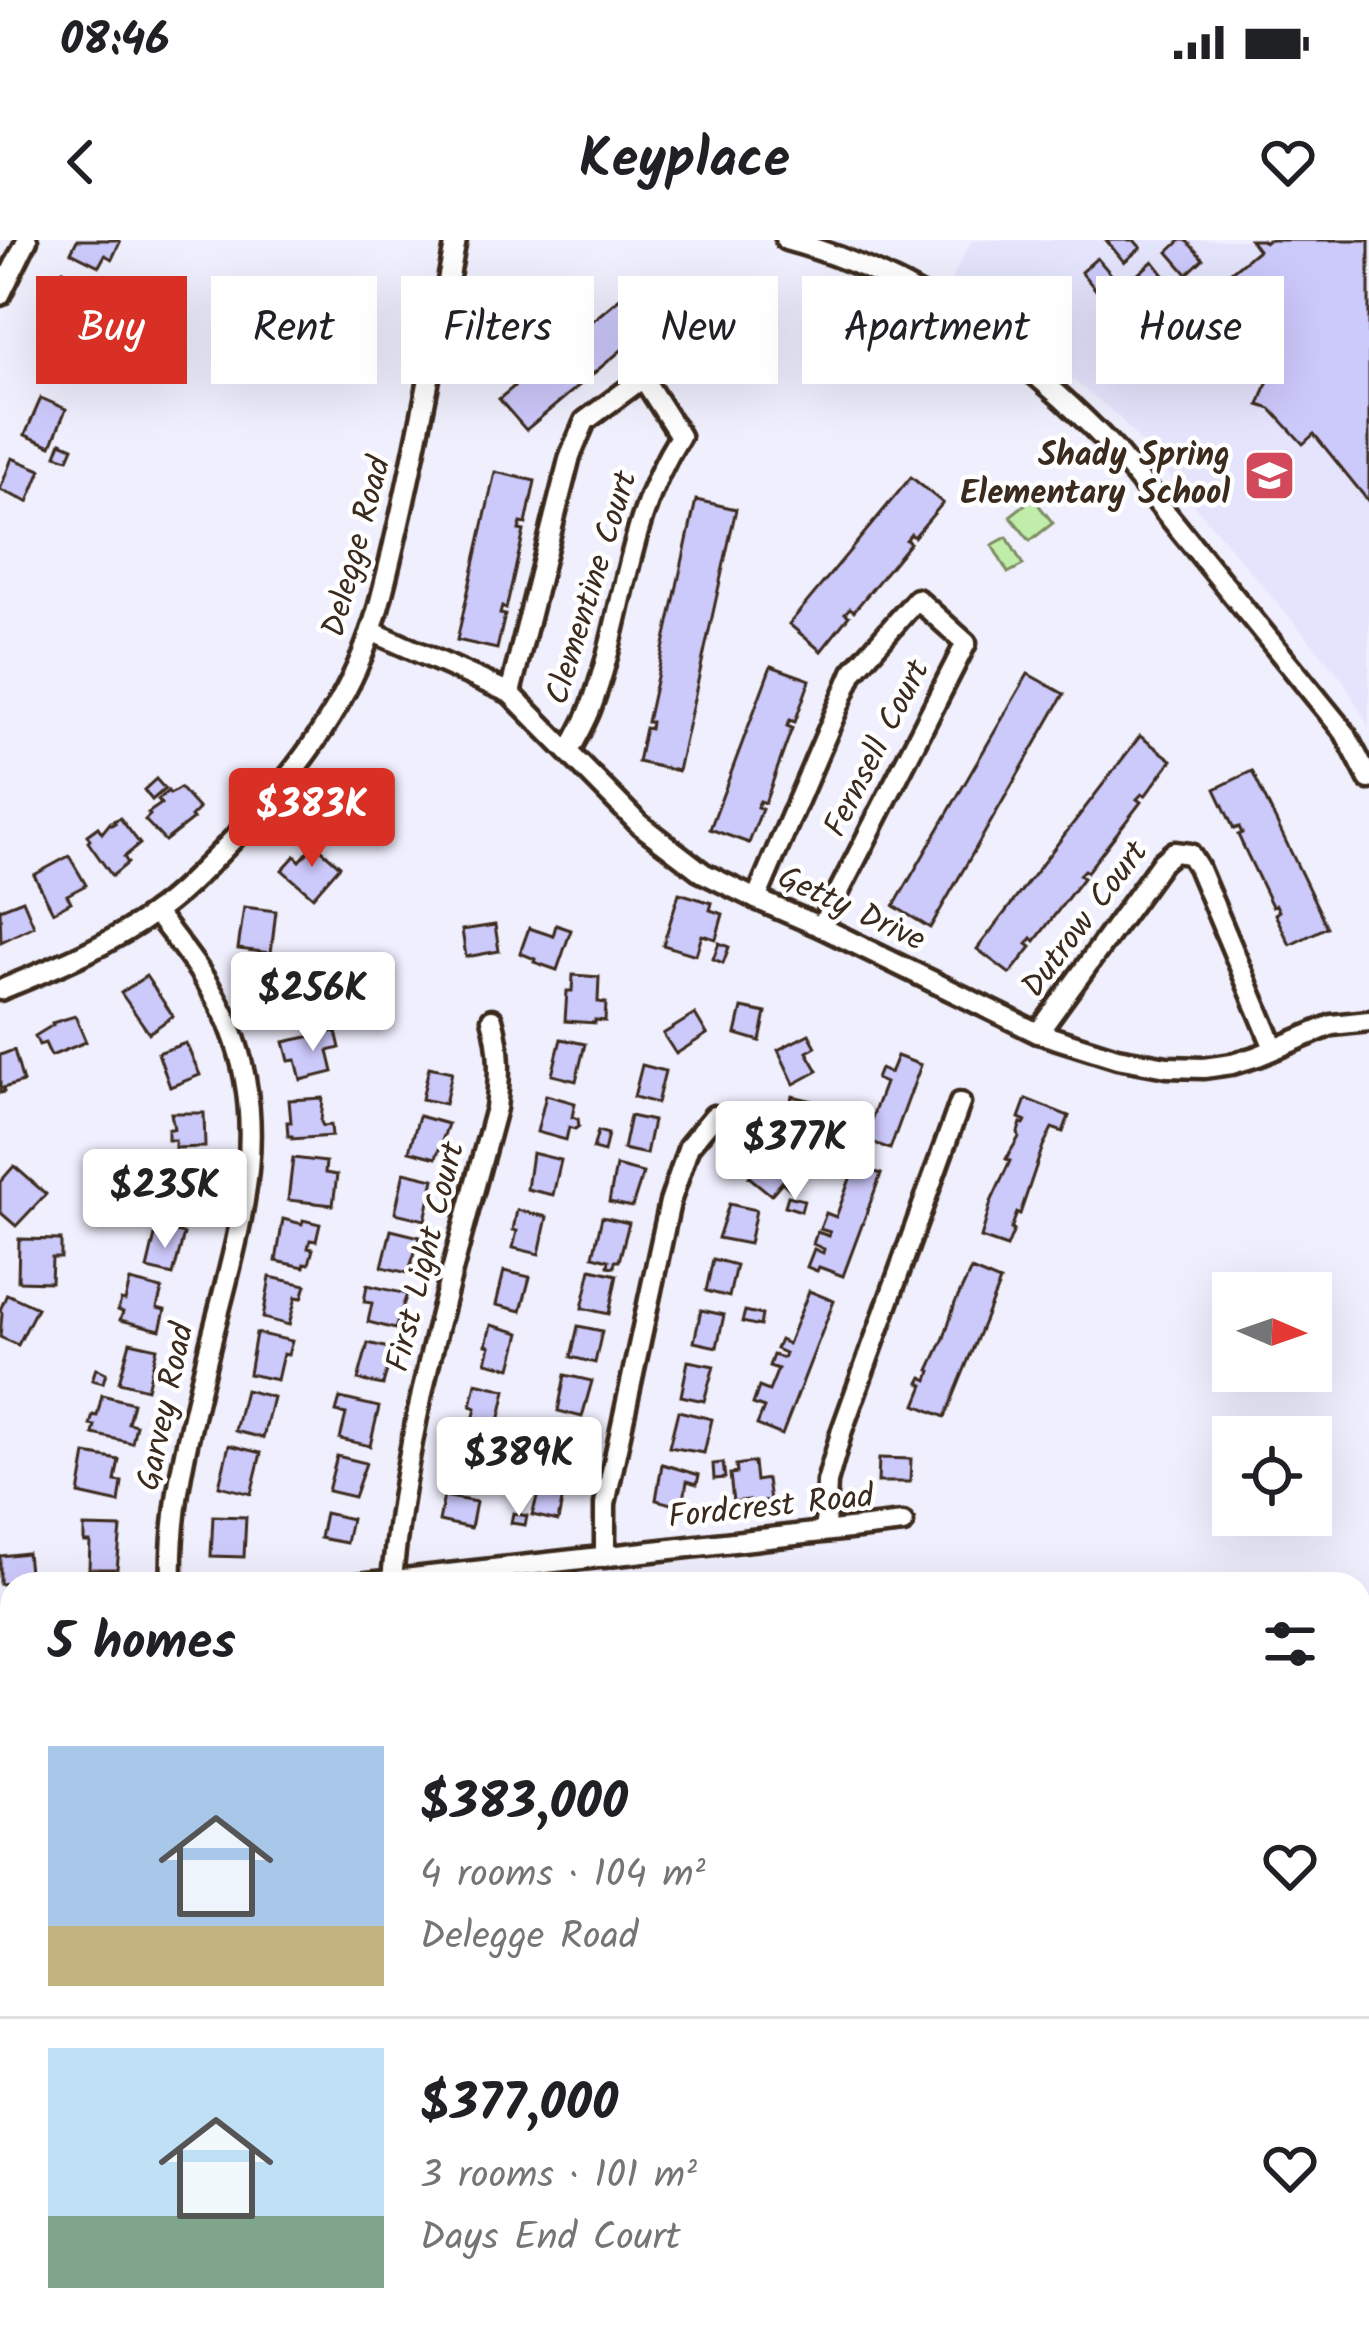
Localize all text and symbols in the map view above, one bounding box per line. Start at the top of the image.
text: 08:46 [60,6,170,78]
text: Keyplace [579,119,790,205]
icon: back [48,129,114,195]
icon: heart [1255,129,1321,195]
chip: Buy [36,276,187,384]
chip: Rent [211,276,377,384]
chip: Filters [401,276,594,384]
chip: New [618,276,778,384]
chip: Apartment [802,276,1072,384]
chip: House [1096,276,1284,384]
place label: Shady Spring Elementary School [960,430,1230,521]
school or university icon: Shady Spring Elementary School [1241,447,1297,503]
street label: Delegge Road [309,449,408,643]
street label: Clementine Court [532,463,654,711]
street label: Fernsell Court [811,650,946,847]
pin: $383K [228,768,396,870]
text: $383K [256,776,368,838]
street label: Dutrow Court [1009,829,1164,1010]
street label: Getty Drive [768,853,934,967]
pin: $256K [229,952,397,1054]
text: $256K [258,960,368,1022]
pin: $377K [711,1101,879,1203]
text: $377K [743,1109,847,1171]
street label: First Light Court [373,1135,482,1378]
pin: $235K [81,1149,249,1251]
text: $235K [110,1157,220,1219]
north arrow [1212,1272,1332,1392]
map controls [1212,1272,1332,1536]
street label: Garvey Road [123,1317,211,1496]
button: locate [1212,1416,1332,1536]
pin: $389K [435,1417,603,1519]
text: $389K [464,1425,574,1487]
street label: Fordcrest Road [666,1471,878,1545]
text: 5 homes [48,1604,236,1685]
icon: filters [1257,1611,1323,1677]
text: $383,000 [420,1764,628,1845]
icon: home [144,1794,288,1938]
icon: heart [1257,1833,1323,1899]
text: 4 rooms · 104 m² [420,1845,705,1907]
text: Delegge Road [420,1907,638,1969]
text: $377,000 [420,2065,618,2146]
icon: home [144,2096,288,2240]
icon: heart [1257,2135,1323,2201]
text: 3 rooms · 101 m² [420,2146,697,2208]
text: Days End Court [420,2208,680,2270]

